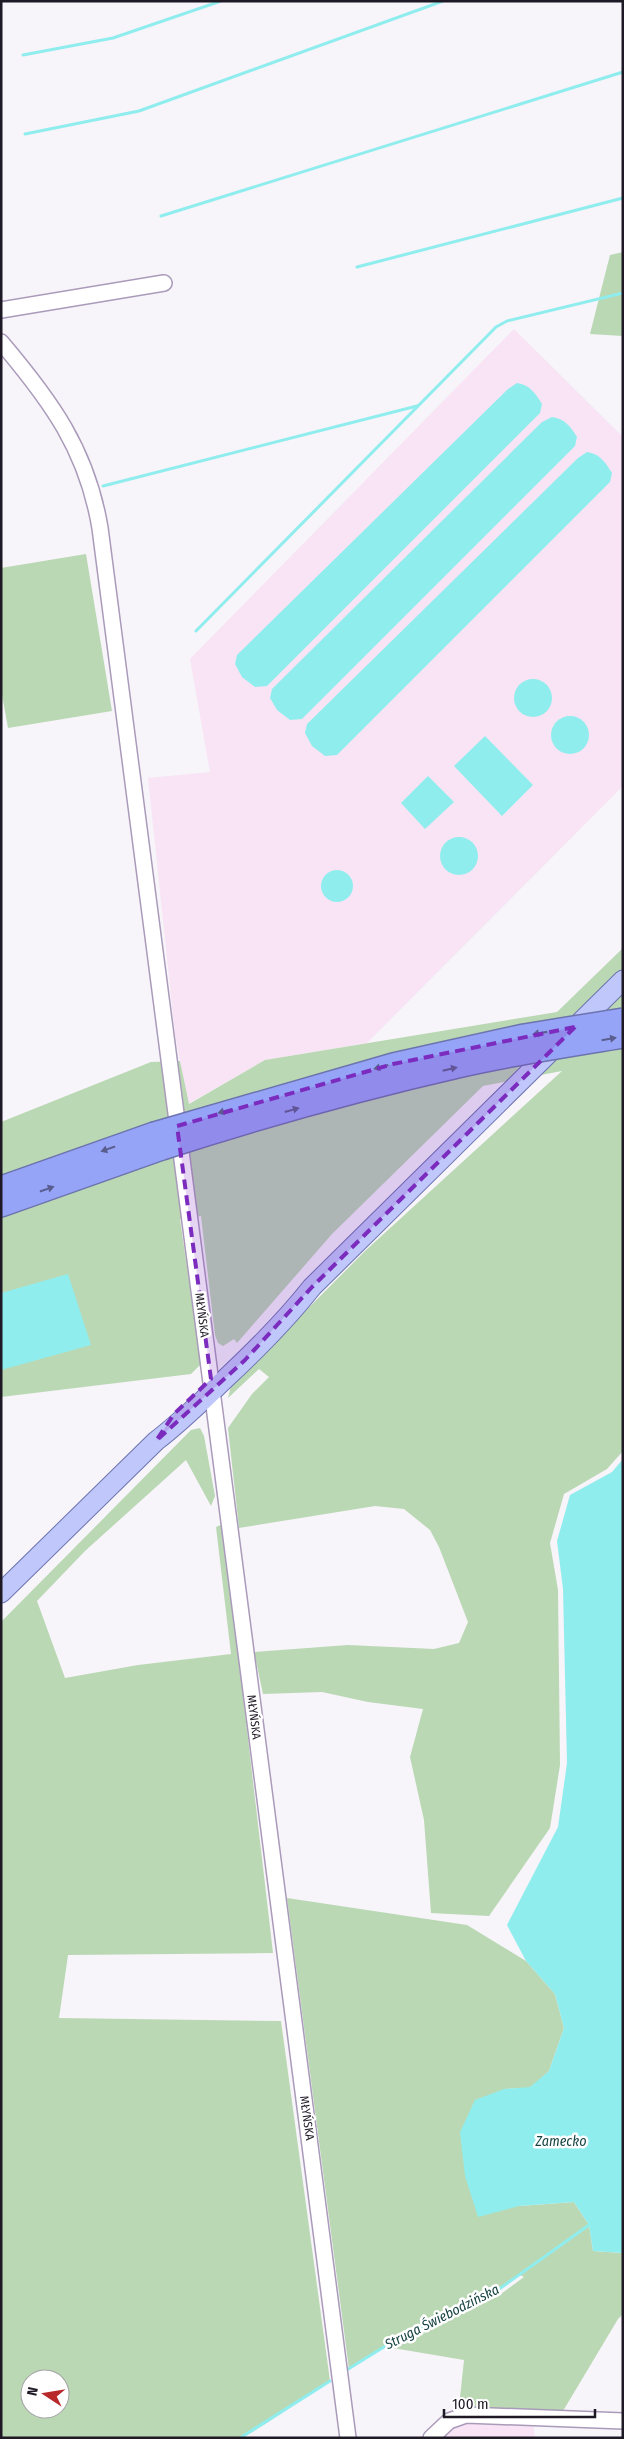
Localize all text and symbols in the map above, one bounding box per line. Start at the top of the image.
one-way arrow [532,1029,548,1037]
one-way arrow [602,1035,618,1043]
one-way arrow [374,1063,389,1071]
one-way arrow [442,1065,457,1073]
one-way arrow [285,1105,300,1113]
one-way arrow [217,1107,233,1115]
one-way arrow [100,1146,115,1153]
one-way arrow [40,1185,55,1193]
street label: MŁYŃSKA [192,1292,213,1339]
street label: MŁYŃSKA [244,1694,265,1741]
street label: MŁYŃSKA [297,2095,318,2142]
water label: Zamecko [535,2133,586,2150]
water label: Struga Świebodzińska [381,2280,502,2354]
north arrow [20,2369,70,2419]
text: N [24,2386,42,2397]
scale bar [444,2386,595,2418]
text: 100 m [452,2395,489,2413]

